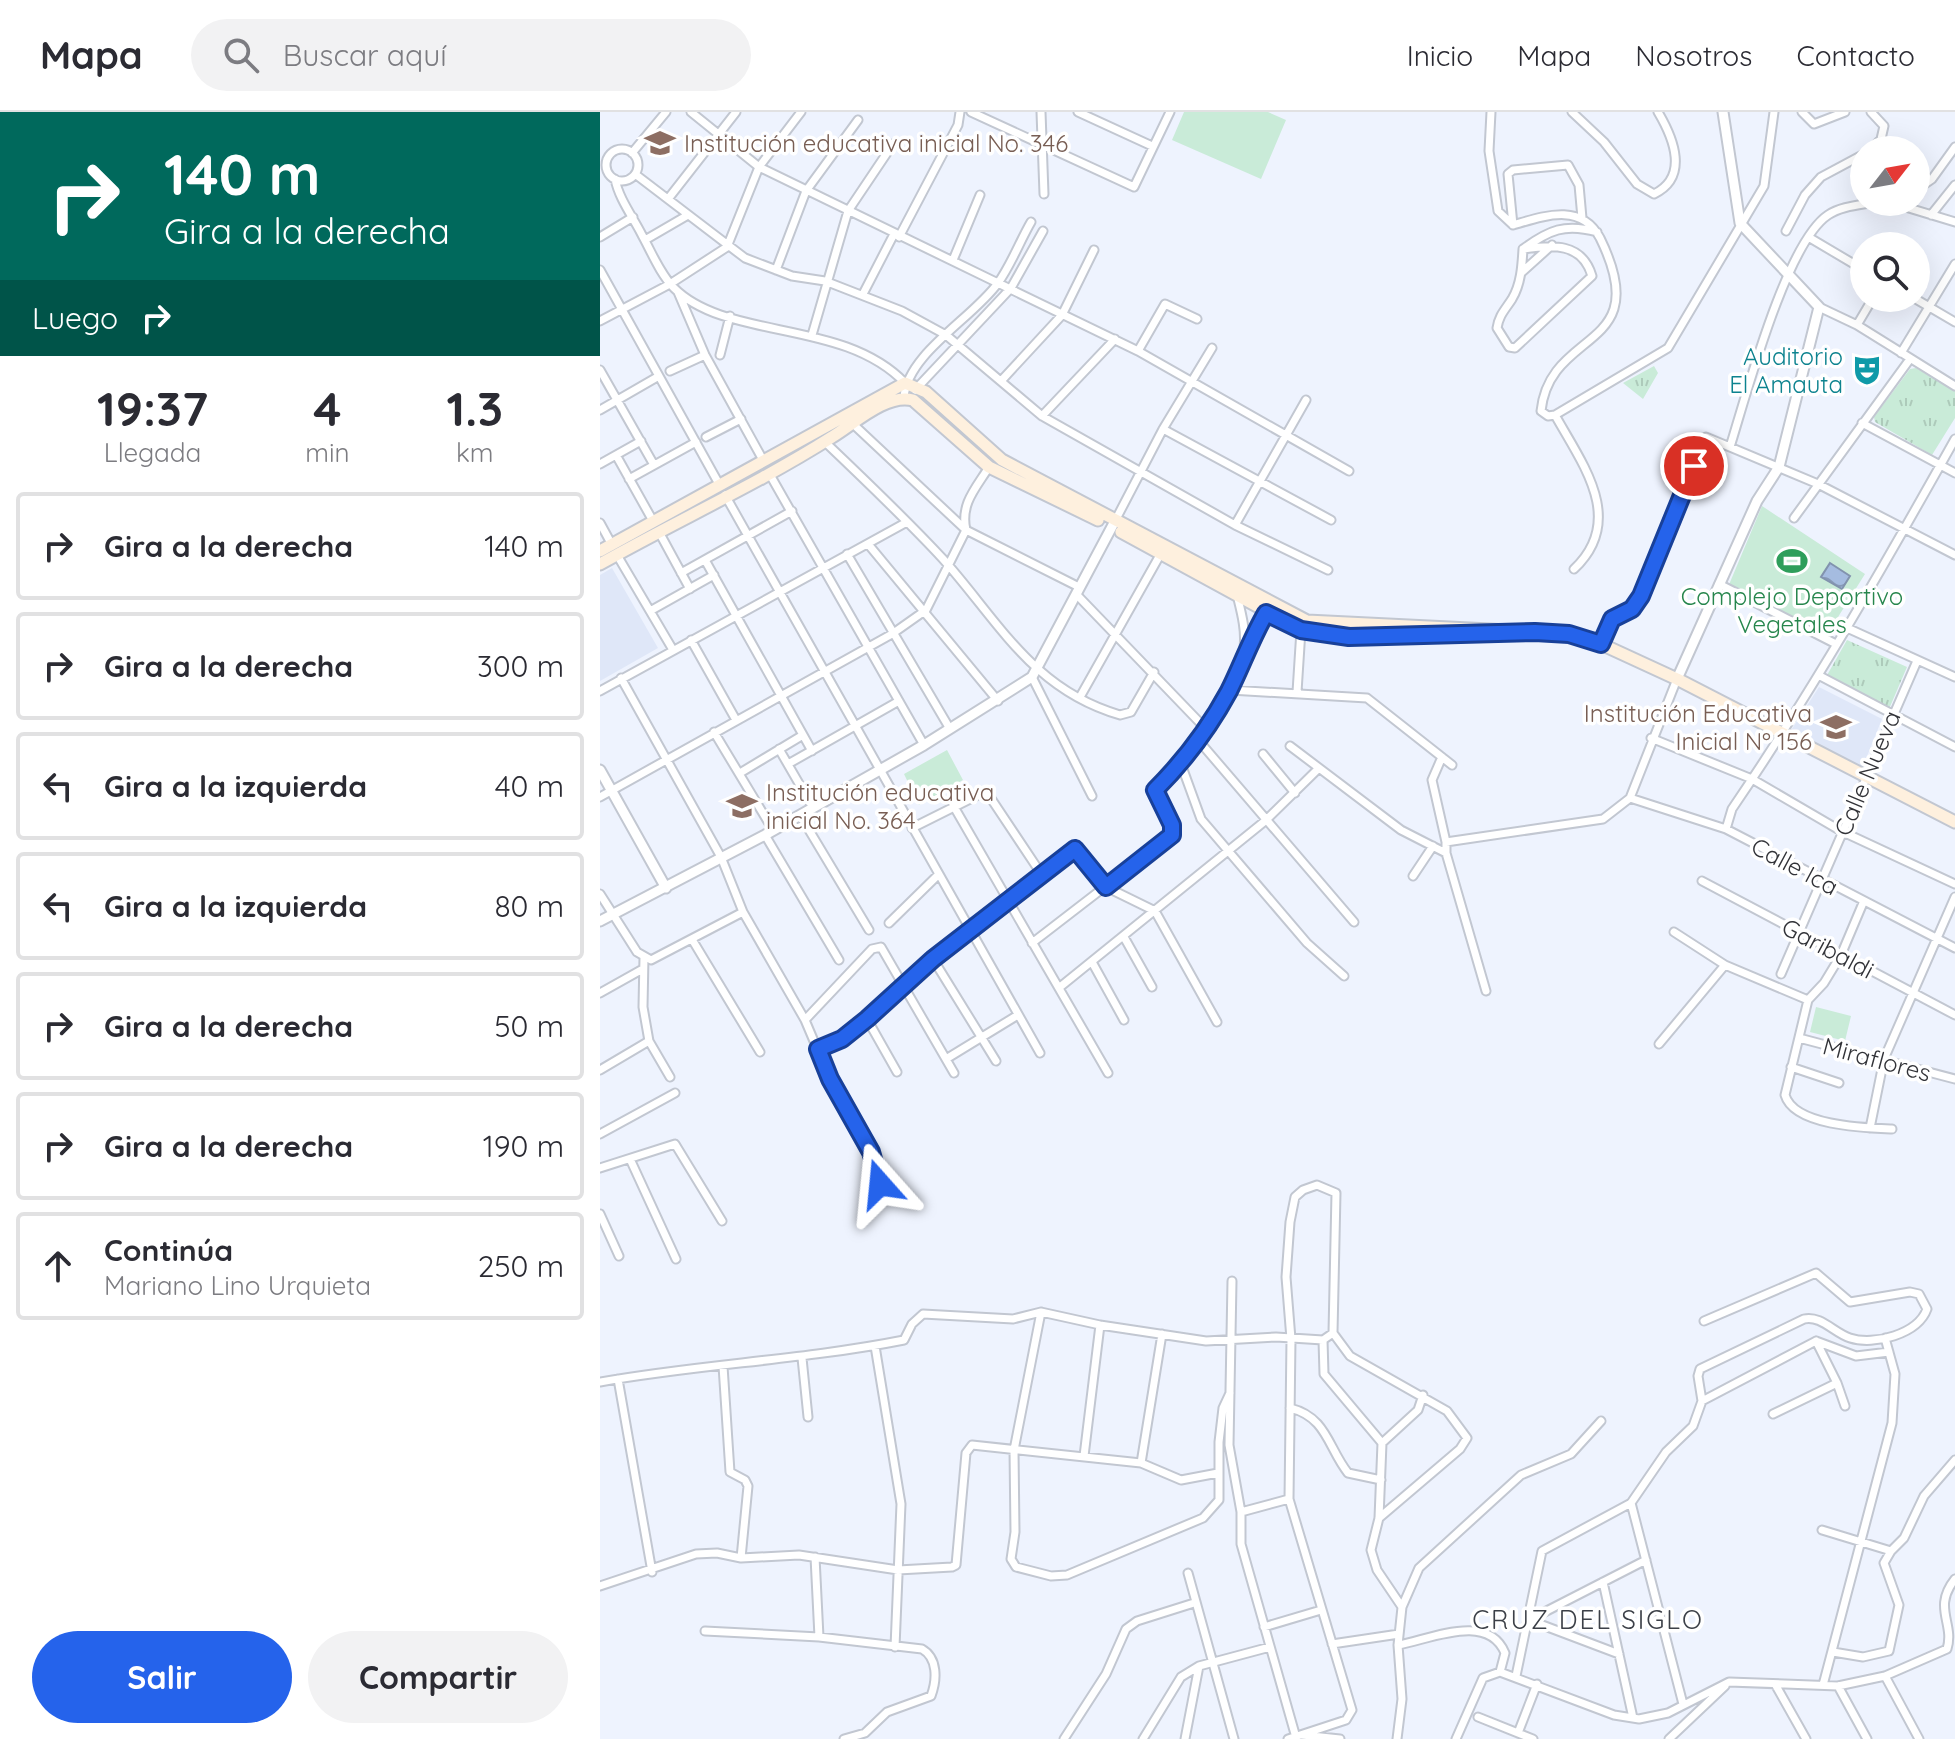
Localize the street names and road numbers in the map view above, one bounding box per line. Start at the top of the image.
street label: Calle Nueva [1827,706,1907,840]
street label: Calle Ica [1746,831,1844,901]
street label: Garibaldi [1777,911,1879,985]
street label: Miraflores [1820,1030,1934,1088]

